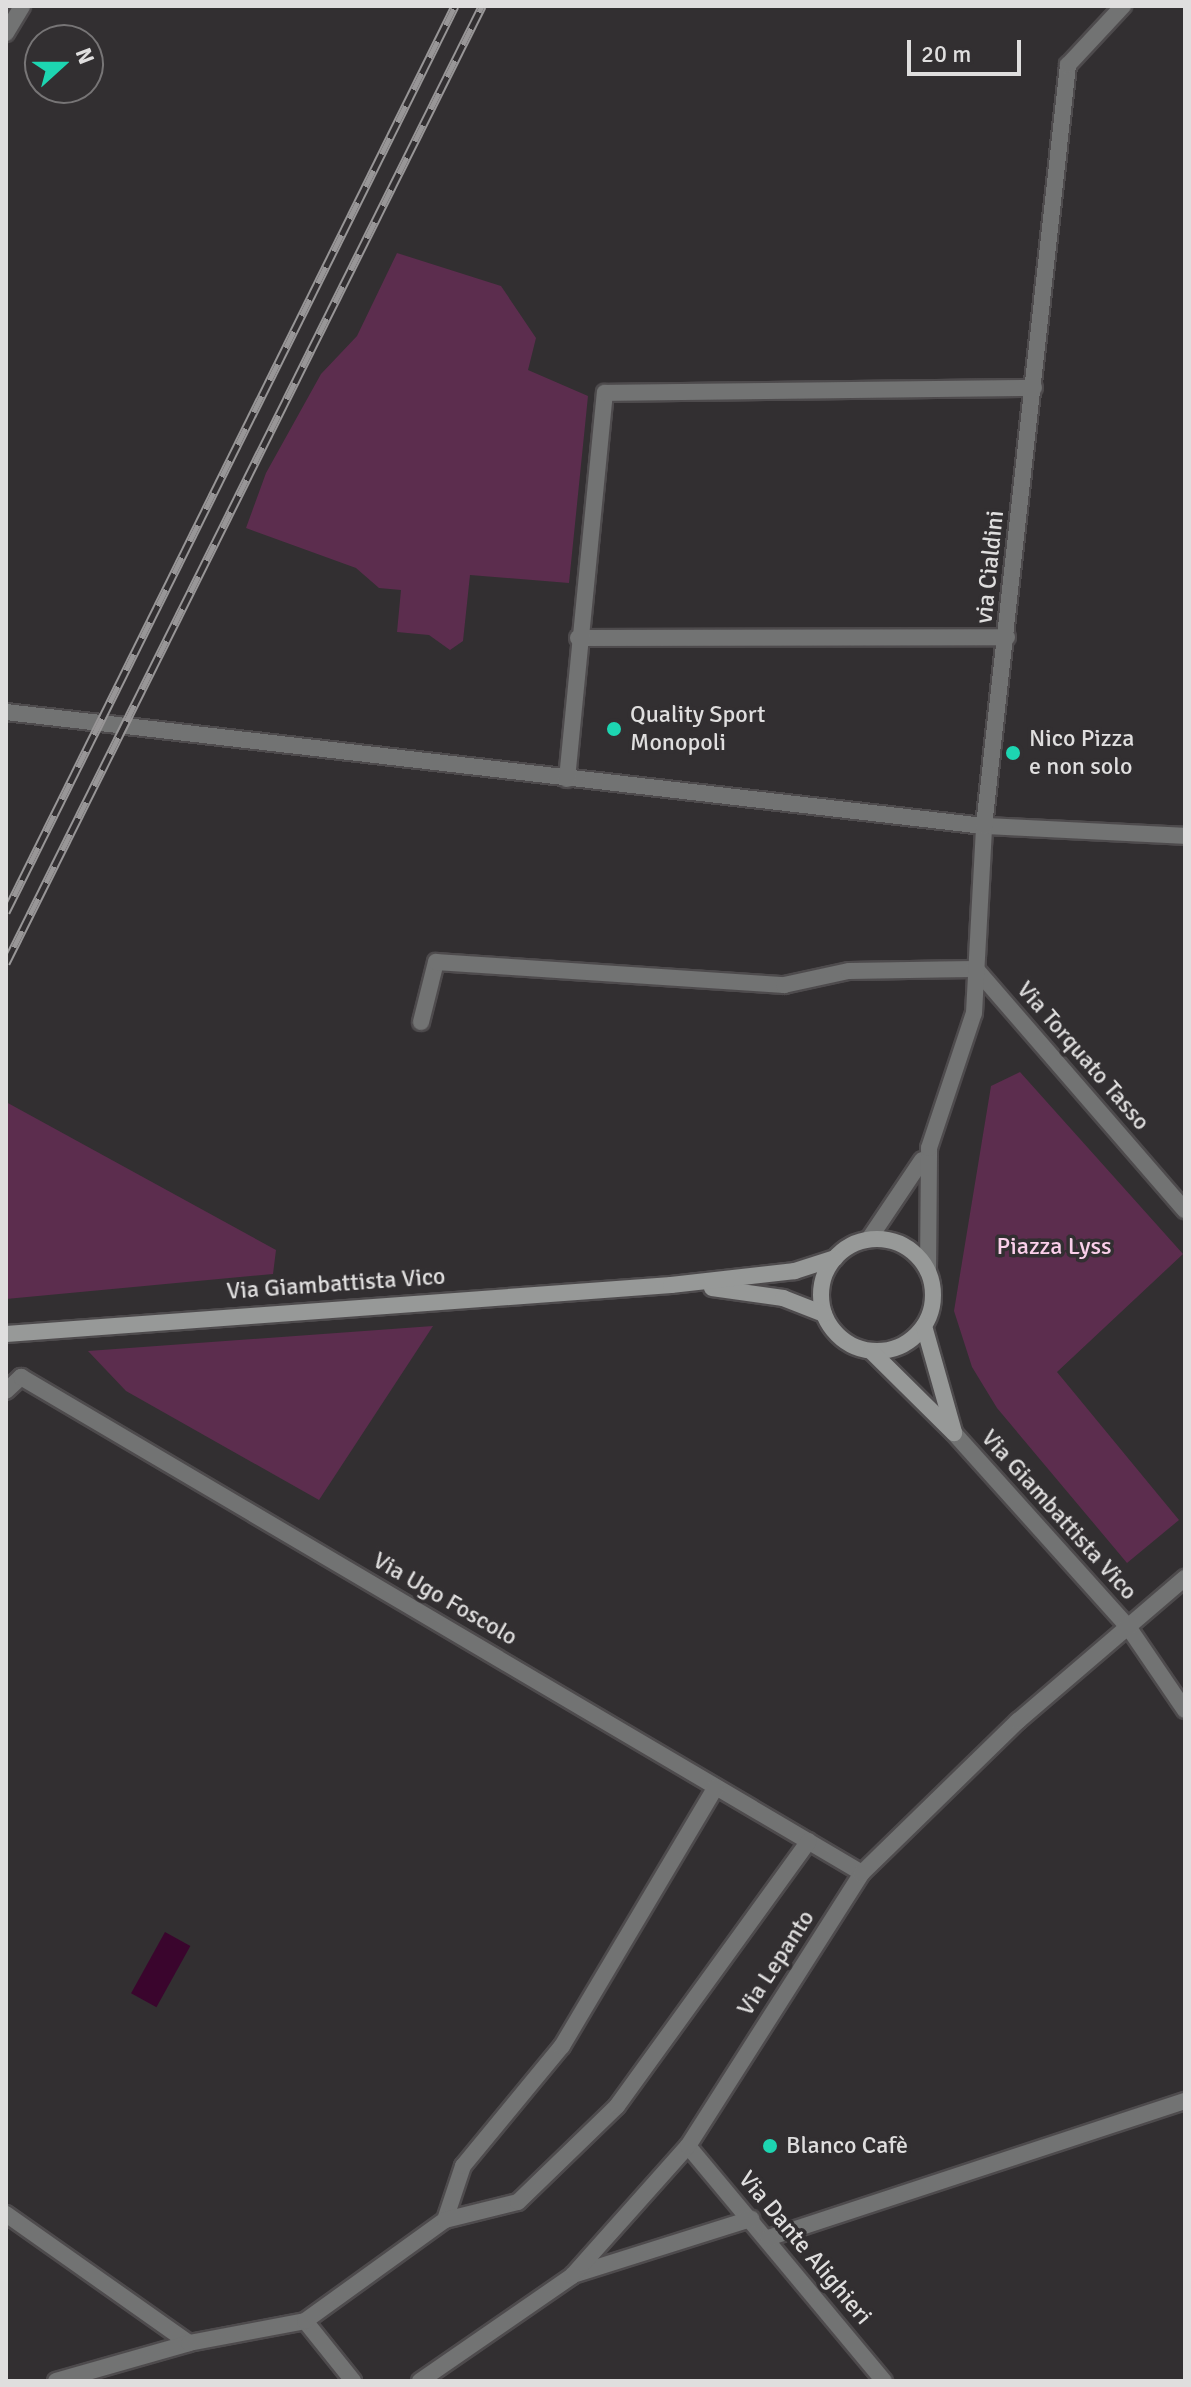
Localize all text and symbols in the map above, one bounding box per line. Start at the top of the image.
north arrow [24,24,104,104]
scale bar [911,24,1025,74]
text: 20 m [921,39,971,69]
text: N [70,44,100,68]
street label: via Cialdini [970,509,1010,625]
place label: Quality Sport Monopoli [630,701,766,757]
marker: Quality Sport Monopoli [605,720,623,738]
place label: Nico Pizza e non solo [1029,725,1134,781]
marker: Nico Pizza e non solo [1004,744,1022,762]
street label: Via Torquato Tasso [1010,976,1156,1136]
park label: Piazza Lyss [997,1233,1111,1261]
street label: Via Giambattista Vico [226,1262,446,1306]
street label: Via Giambattista Vico [975,1424,1143,1606]
street label: Via Ugo Foscolo [368,1546,522,1652]
street label: Via Lepanto [731,1905,821,2021]
place label: Blanco Cafè [786,2132,908,2160]
marker: Blanco Cafè [761,2137,779,2155]
street label: Via Dante Alighieri [732,2165,878,2331]

